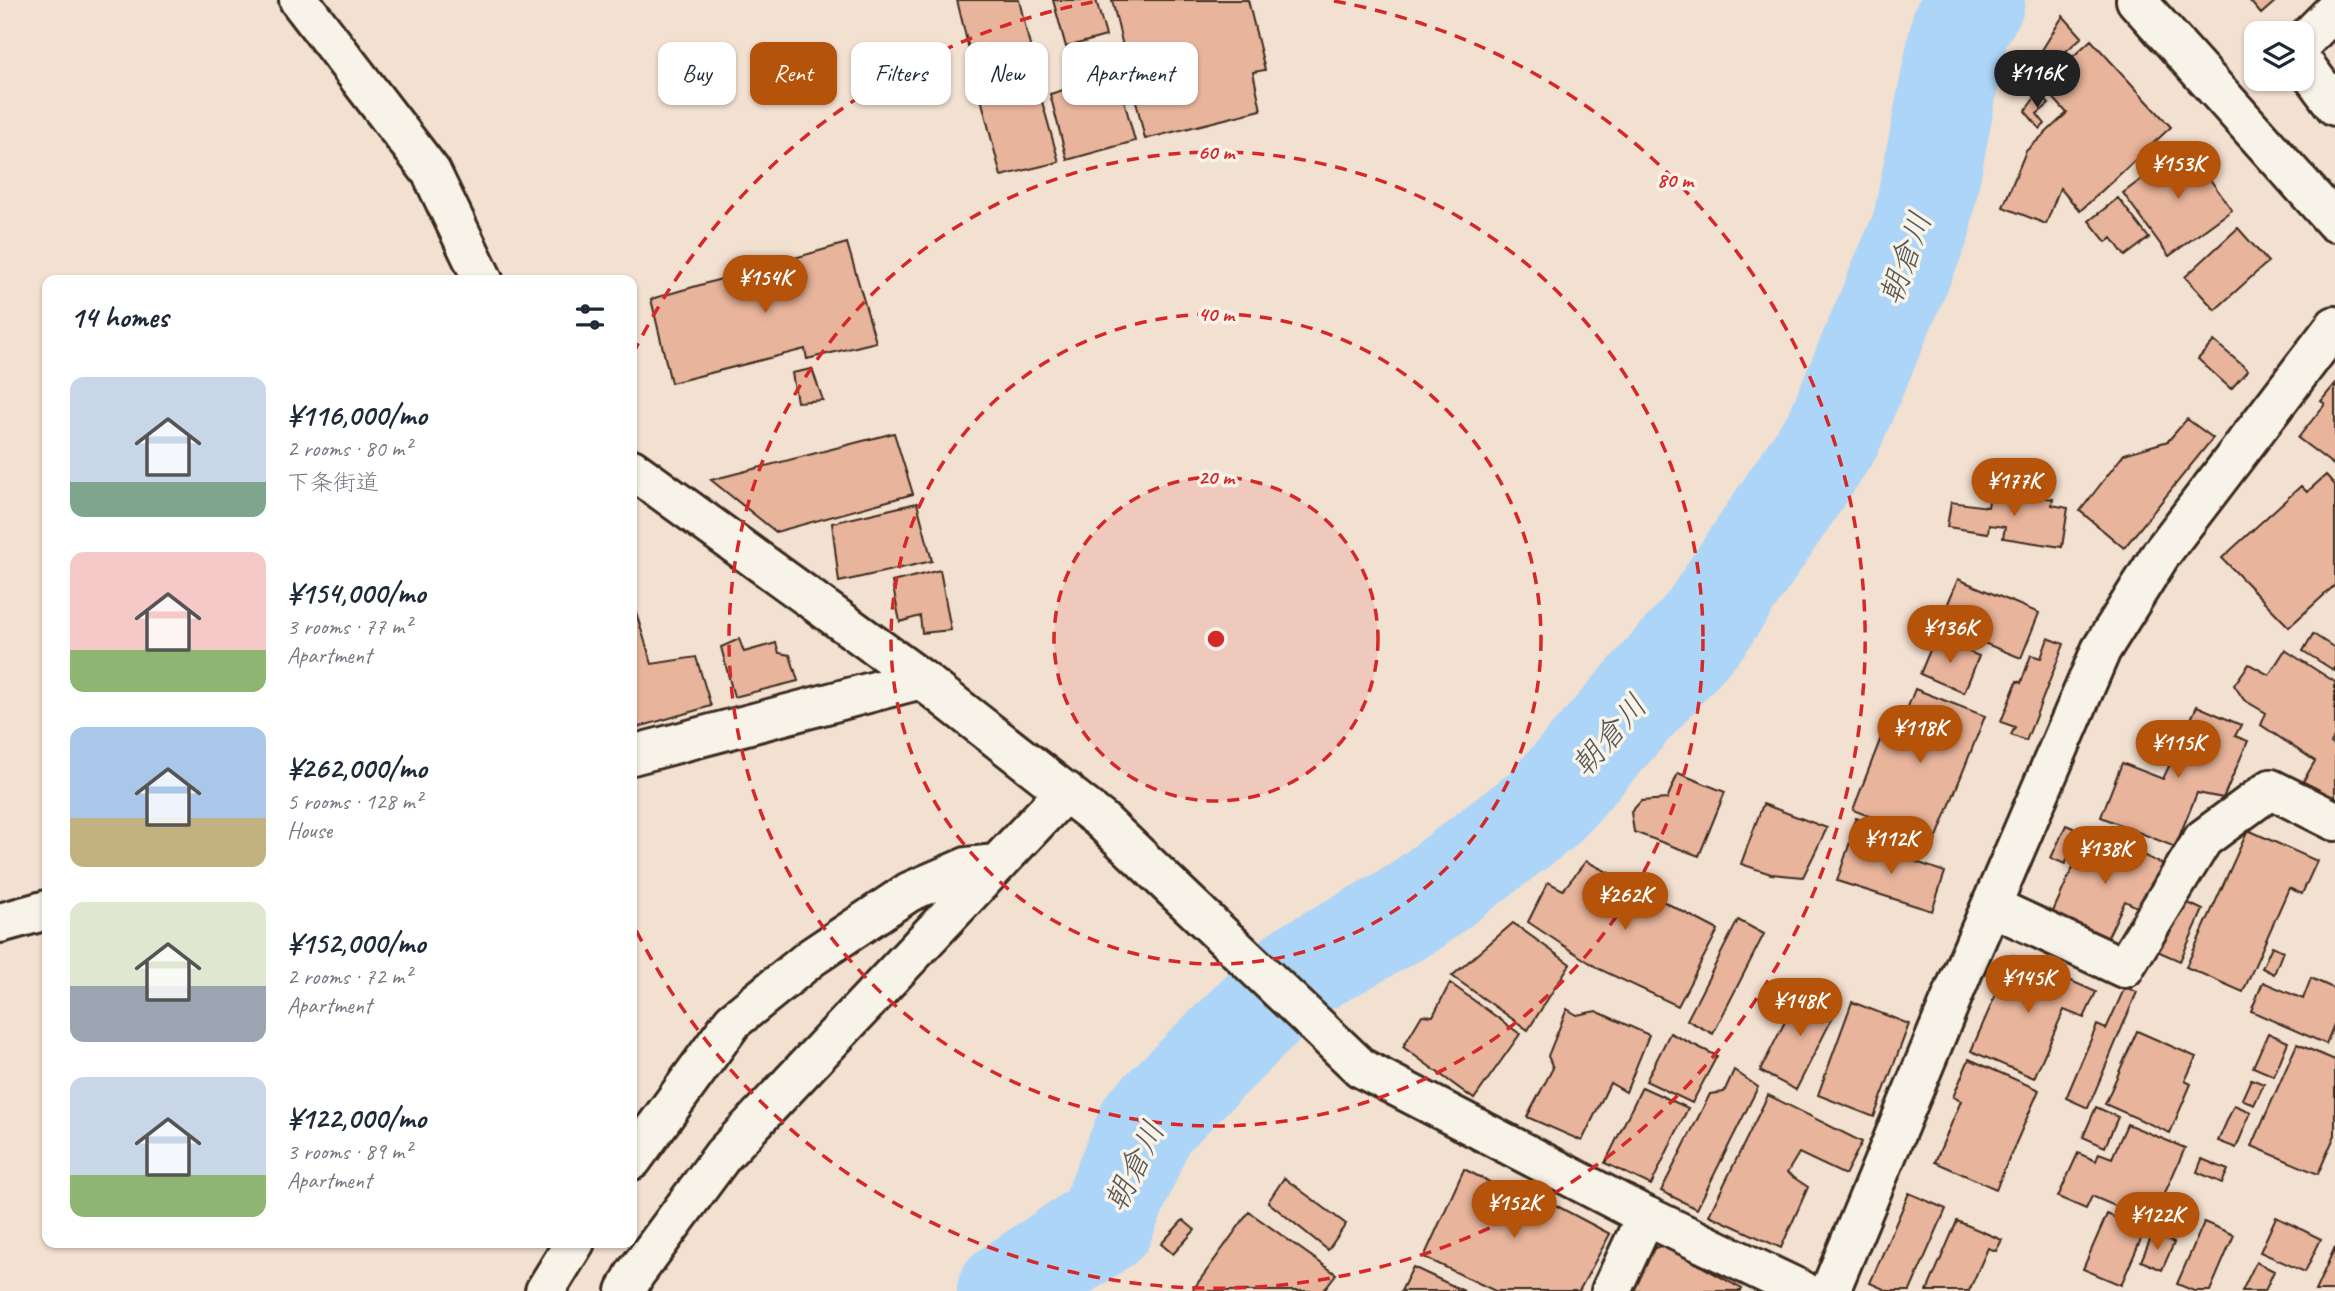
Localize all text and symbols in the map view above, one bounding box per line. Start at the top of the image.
map controls [2244,21,2314,91]
button: layers [2244,21,2314,91]
chip: Buy [658,42,736,105]
chip: Rent [750,42,837,105]
chip: Filters [851,42,951,105]
chip: New [965,42,1048,105]
chip: Apartment [1062,42,1198,105]
pin: ¥116K [1988,50,2086,110]
text: ¥116K [2010,58,2064,87]
text: 60 m [1198,139,1236,165]
pin: ¥153K [2129,142,2227,201]
text: ¥153K [2152,149,2204,178]
text: 80 m [1657,167,1695,193]
water label: 朝倉川 [1870,206,1941,310]
pin: ¥154K [716,256,814,315]
text: ¥154K [739,263,791,292]
text: 14 homes [70,298,168,336]
icon: filters [571,298,609,336]
text: 40 m [1198,301,1236,327]
text: ¥116,000/mo [287,396,427,434]
icon: home [126,405,210,489]
text: 2 rooms · 80 m² [287,434,411,463]
pin: ¥177K [1965,458,2063,518]
text: 20 m [1198,464,1236,490]
text: ¥177K [1988,466,2040,495]
text: 下条街道 [287,468,379,497]
text: ¥154,000/mo [287,574,425,612]
icon: home [126,580,210,664]
pin: ¥136K [1901,606,1999,665]
text: 3 rooms · 77 m² [287,612,411,641]
text: ¥136K [1923,613,1977,642]
centre of rings [1204,627,1228,651]
text: Apartment [287,641,372,670]
water label: 朝倉川 [1562,686,1656,785]
pin: ¥118K [1871,706,1969,765]
text: ¥118K [1893,713,1947,742]
pin: ¥115K [2129,720,2227,780]
text: ¥115K [2152,728,2204,757]
text: ¥262,000/mo [287,749,427,787]
icon: home [126,755,210,839]
text: 5 rooms · 128 m² [287,787,422,816]
text: House [287,816,332,845]
pin: ¥112K [1842,816,1940,876]
text: ¥112K [1864,824,1918,853]
pin: ¥138K [2056,826,2154,886]
text: ¥138K [2078,834,2132,863]
pin: ¥262K [1576,872,1674,932]
text: ¥262K [1598,880,1652,909]
text: ¥152,000/mo [287,924,425,962]
icon: home [126,930,210,1014]
pin: ¥145K [1979,956,2077,1015]
text: 2 rooms · 72 m² [287,962,411,991]
text: ¥145K [2002,963,2054,992]
pin: ¥148K [1751,978,1849,1038]
text: ¥148K [1773,986,1827,1015]
text: Apartment [287,991,372,1020]
text: ¥122,000/mo [287,1099,426,1137]
icon: home [126,1105,210,1189]
water label: 朝倉川 [1095,1114,1174,1218]
text: 3 rooms · 89 m² [287,1137,411,1166]
text: Apartment [287,1166,372,1195]
pin: ¥152K [1465,1180,1563,1240]
text: ¥152K [1488,1188,1540,1217]
pin: ¥122K [2108,1192,2206,1252]
text: ¥122K [2130,1200,2184,1229]

